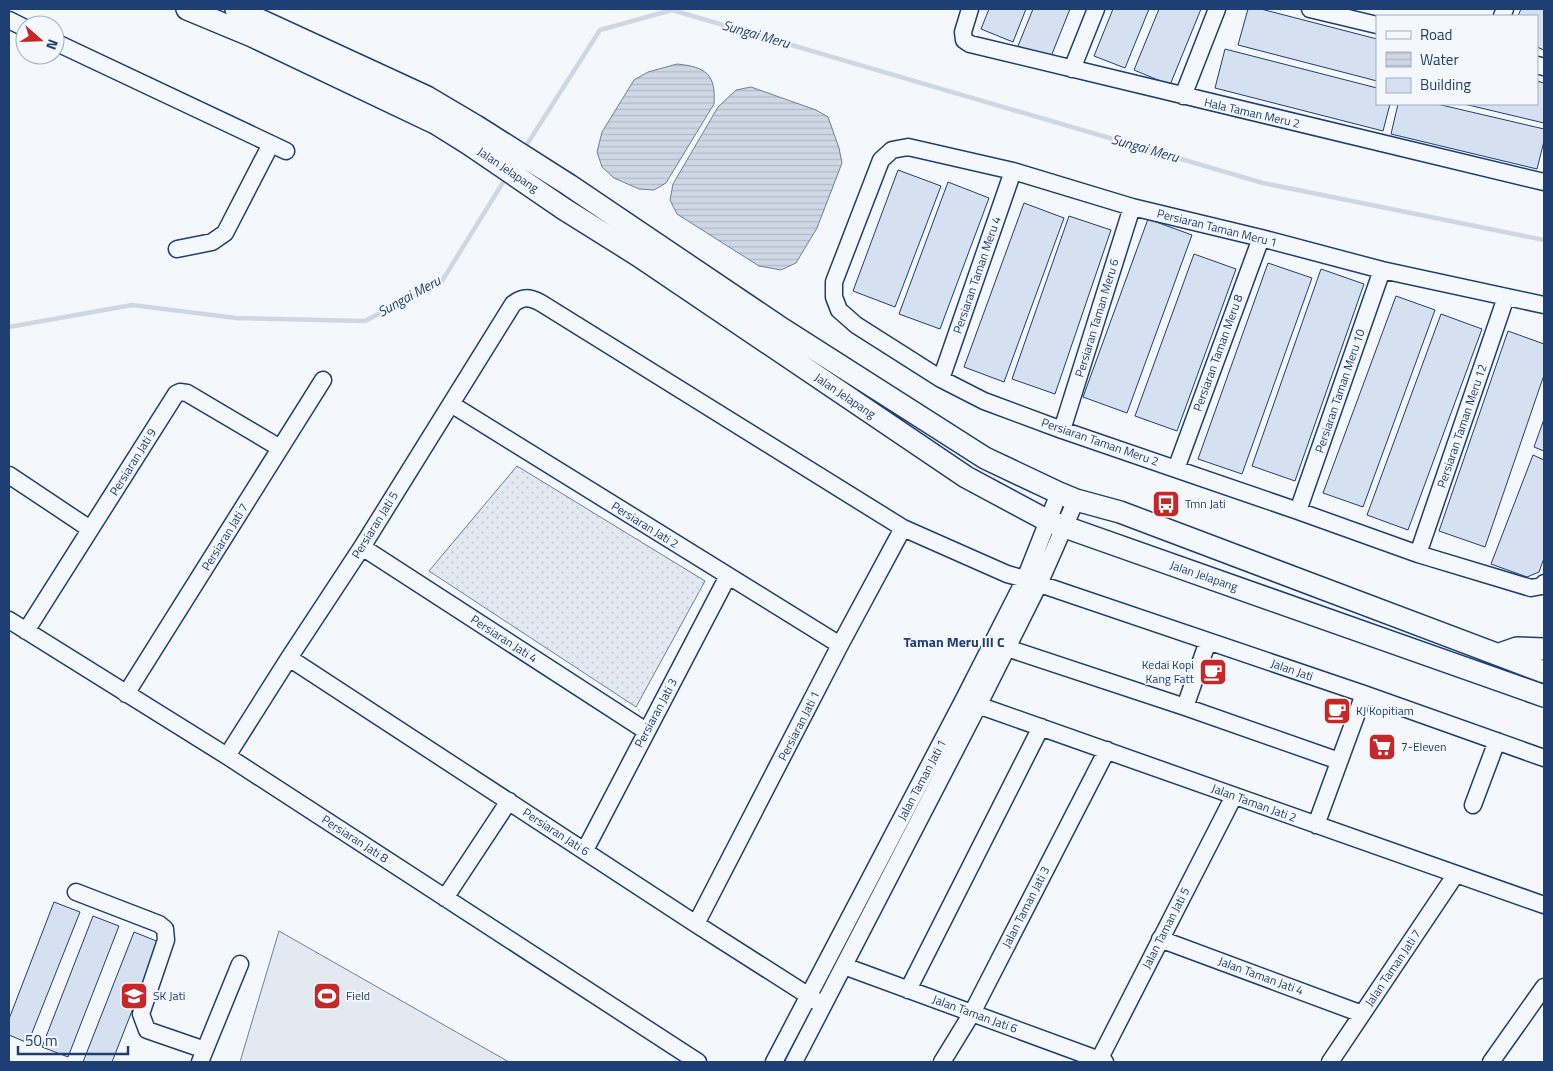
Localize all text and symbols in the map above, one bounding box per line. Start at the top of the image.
water label: Sungai Meru [720,14,793,53]
north arrow [15,15,65,65]
legend [1376,15,1538,105]
text: Road [1420,23,1452,46]
text: N [41,36,64,53]
text: Water [1420,48,1459,71]
text: Building [1420,73,1471,96]
street label: Hala Taman Meru 2 [1202,92,1302,133]
water label: Sungai Meru [1109,128,1182,167]
street label: Jalan Jelapang [474,142,543,197]
street label: Persiaran Taman Meru 1 [1155,203,1279,252]
street label: Persiaran Taman Meru 4 [948,213,1006,336]
street label: Persiaran Taman Meru 6 [1069,256,1124,379]
water label: Sungai Meru [373,269,445,322]
street label: Persiaran Taman Meru 8 [1188,291,1248,414]
street label: Persiaran Taman Meru 10 [1309,326,1370,455]
street label: Persiaran Taman Meru 12 [1431,361,1492,490]
street label: Jalan Jelapang [811,368,880,423]
street label: Persiaran Taman Meru 2 [1039,413,1161,471]
street label: Persiaran Jati 9 [104,424,161,499]
street label: Persiaran Jati 5 [346,487,403,562]
bus stop icon: Tmn Jati [1151,489,1181,519]
place label: Tmn Jati [1185,494,1226,513]
street label: Persiaran Jati 2 [608,496,683,553]
street label: Persiaran Jati 7 [196,499,253,574]
street label: Jalan Jelapang [1168,555,1241,596]
street label: Persiaran Jati 4 [467,610,542,668]
district label: Taman Meru III C [903,631,1005,652]
street label: Jalan Jati [1268,653,1316,686]
place label: Kedai Kopi Kang Fatt [1142,655,1195,688]
cafe icon: Kedai Kopi Kang Fatt [1198,657,1228,687]
street label: Persiaran Jati 3 [629,675,682,751]
street label: Persiaran Jati 1 [773,687,824,764]
cafe icon: KJ Kopitiam [1322,696,1352,726]
place label: KJ Kopitiam [1356,701,1414,720]
supermarket icon: 7-Eleven [1367,732,1397,762]
street label: Jalan Taman Jati 1 [892,736,951,824]
place label: 7-Eleven [1401,737,1447,756]
street label: Jalan Taman Jati 2 [1209,778,1299,827]
street label: Persiaran Jati 6 [519,803,594,861]
street label: Persiaran Jati 8 [318,810,393,868]
street label: Jalan Taman Jati 3 [997,863,1054,951]
street label: Jalan Taman Jati 5 [1137,883,1194,972]
street label: Jalan Taman Jati 7 [1360,925,1425,1010]
street label: Jalan Taman Jati 4 [1216,951,1307,1000]
school or university icon: SK Jati [119,981,149,1011]
sports icon: Field [312,981,342,1011]
place label: SK Jati [153,986,185,1005]
place label: Field [346,986,370,1005]
street label: Jalan Taman Jati 6 [930,989,1021,1038]
scale bar [18,1024,128,1056]
text: 50 m [25,1029,58,1052]

